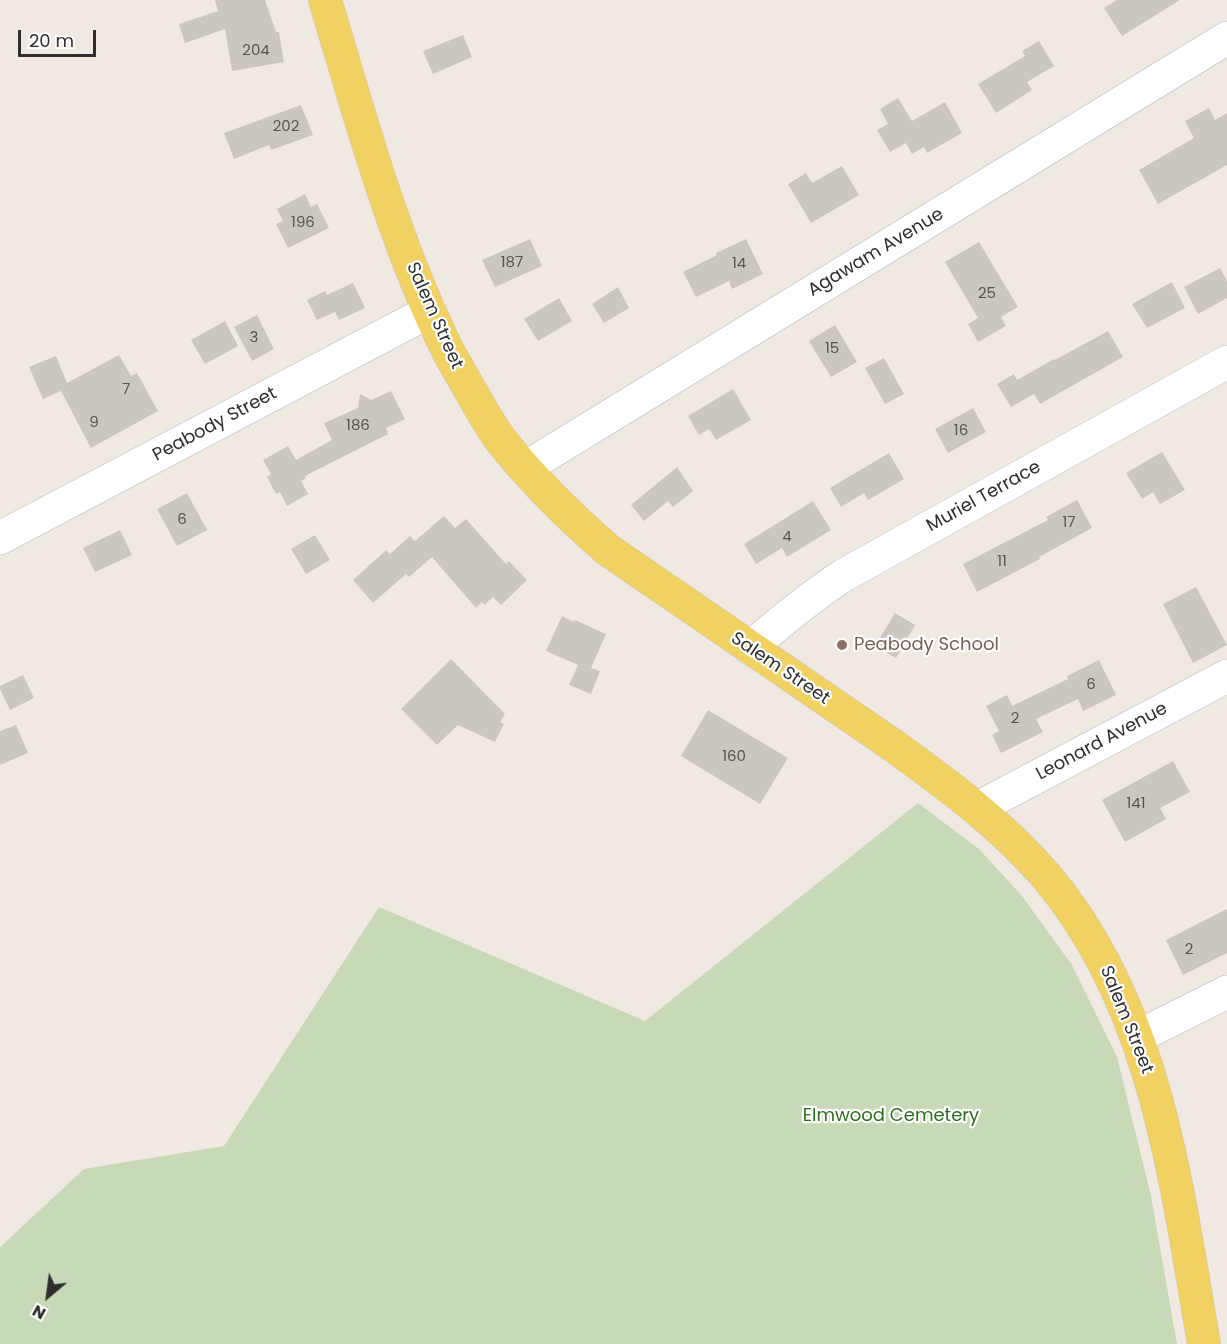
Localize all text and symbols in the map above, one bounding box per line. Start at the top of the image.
scale bar [21,18,99,56]
text: 20 m [29,28,74,53]
house number: 204 [242,42,270,60]
house number: 202 [273,118,299,136]
street label: Agawam Avenue [804,204,948,302]
house number: 196 [291,214,315,232]
house number: 187 [501,254,523,272]
house number: 14 [732,255,746,273]
street label: Salem Street [401,259,467,373]
house number: 25 [978,285,996,303]
house number: 3 [250,329,258,347]
house number: 15 [825,340,839,358]
house number: 7 [122,381,130,399]
street label: Peabody Street [149,383,281,467]
house number: 9 [89,414,99,432]
house number: 186 [346,417,370,435]
house number: 16 [954,422,968,440]
street label: Muriel Terrace [923,457,1045,537]
house number: 6 [177,511,187,529]
house number: 17 [1063,514,1075,532]
house number: 4 [782,528,792,546]
house number: 11 [997,553,1007,571]
street label: Salem Street [727,628,833,710]
place label: Peabody School [854,634,999,656]
marker: Peabody School [835,638,849,652]
house number: 6 [1086,676,1096,694]
street label: Leonard Avenue [1033,698,1171,786]
house number: 2 [1011,710,1019,728]
house number: 160 [722,748,746,766]
house number: 141 [1126,795,1146,813]
house number: 2 [1185,941,1193,959]
street label: Salem Street [1095,963,1157,1077]
park label: Elmwood Cemetery [803,1105,979,1127]
north arrow [18,1266,78,1326]
text: N [28,1299,50,1325]

